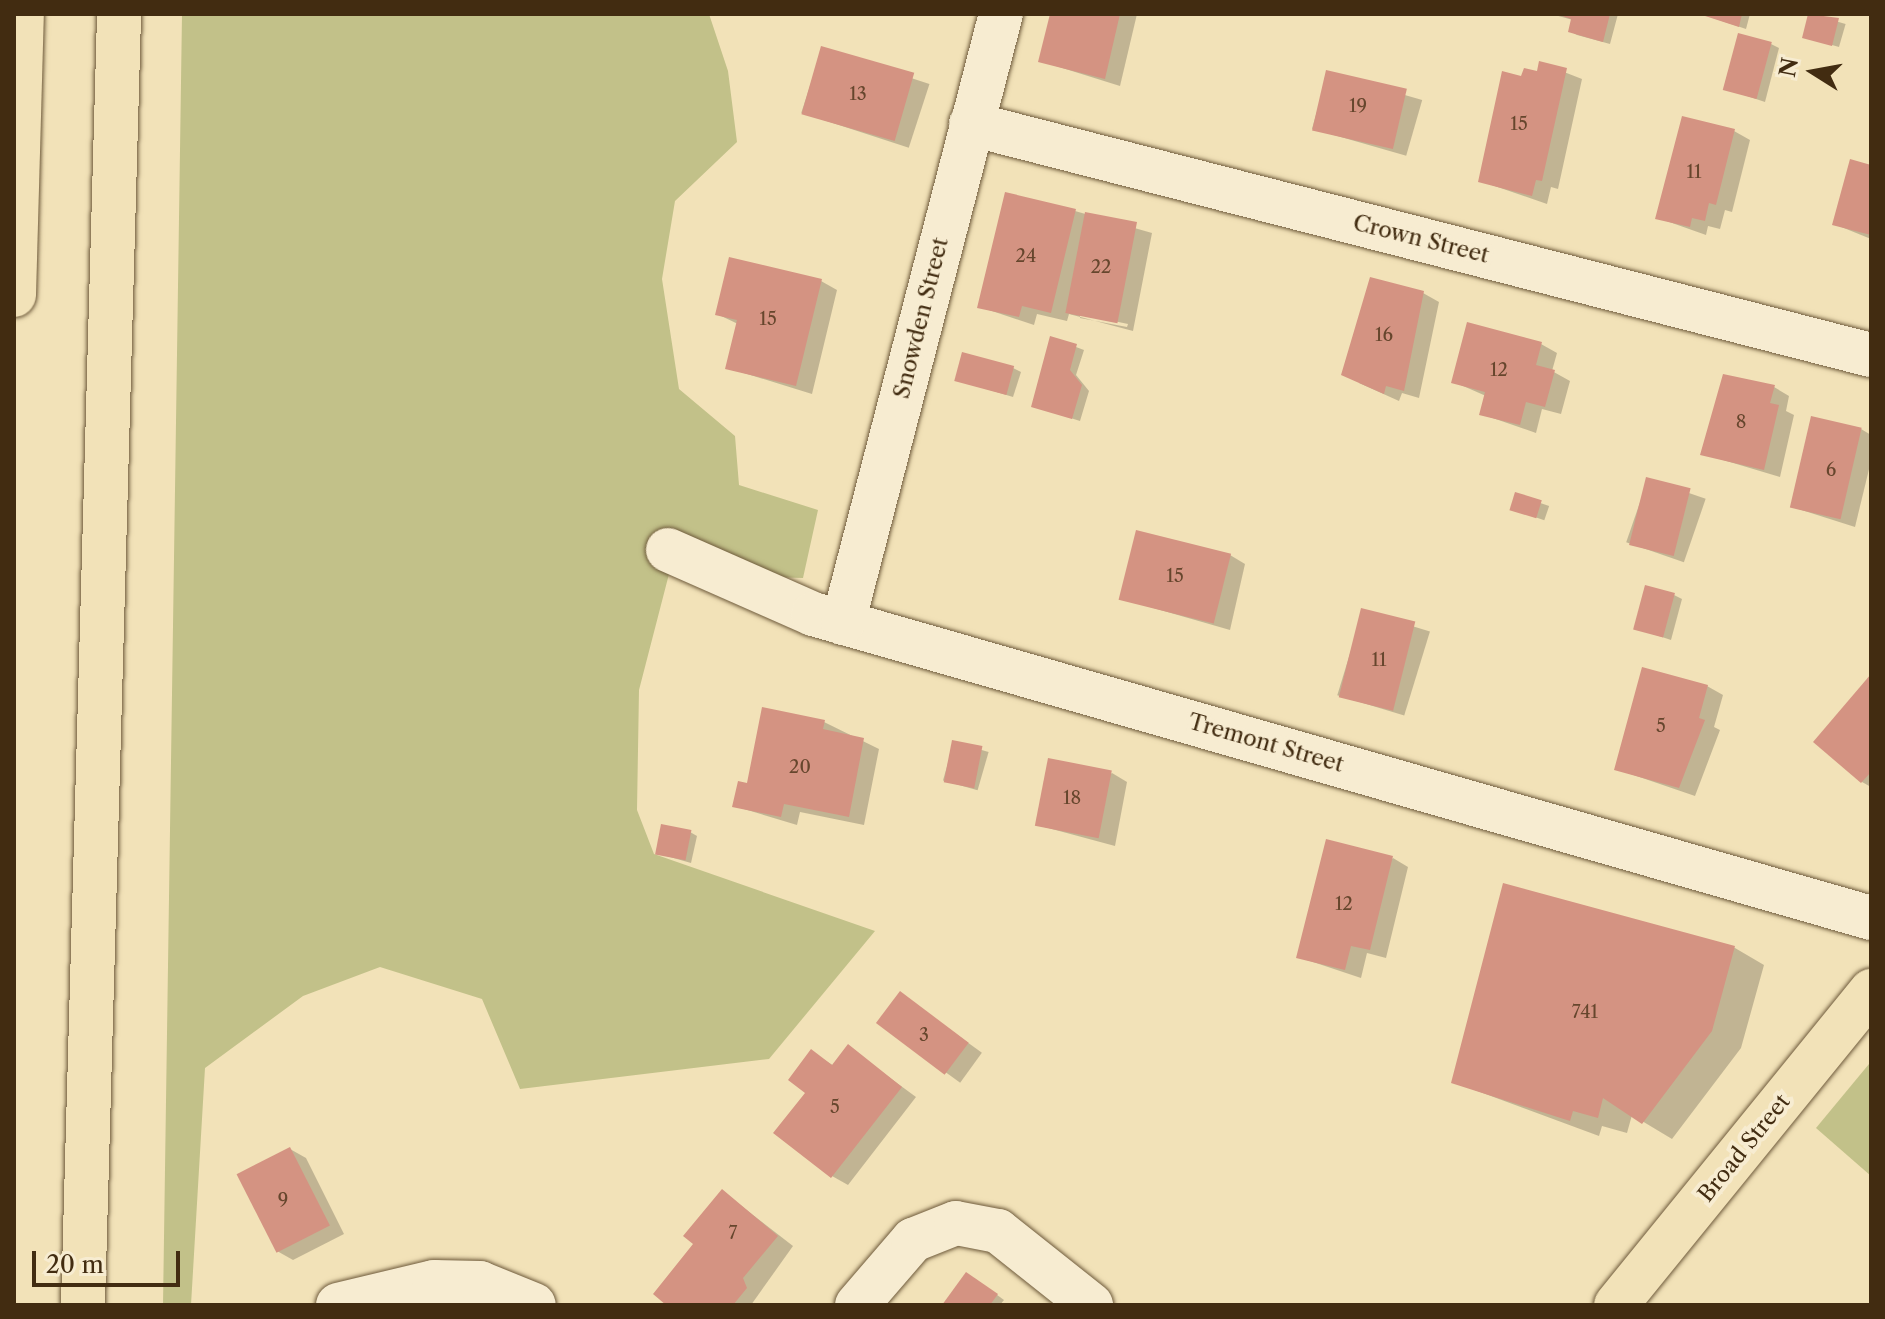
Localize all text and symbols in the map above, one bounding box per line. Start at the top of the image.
north arrow [1773,32,1853,112]
text: N [1774,55,1804,79]
house number: 13 [849,83,867,105]
house number: 19 [1349,95,1367,117]
house number: 15 [1510,113,1528,135]
house number: 11 [1686,161,1702,183]
street label: Crown Street [1350,209,1492,269]
street label: Snowden Street [888,235,954,401]
house number: 24 [1016,245,1036,267]
house number: 22 [1091,256,1111,278]
house number: 15 [759,308,777,330]
house number: 16 [1375,324,1393,346]
house number: 12 [1490,359,1508,381]
house number: 8 [1736,411,1746,433]
house number: 6 [1826,459,1836,481]
house number: 15 [1166,565,1184,587]
house number: 11 [1371,649,1387,671]
street label: Tremont Street [1185,708,1347,778]
house number: 5 [1656,715,1666,737]
house number: 20 [789,756,811,778]
house number: 18 [1063,787,1081,809]
house number: 12 [1335,893,1353,915]
house number: 741 [1572,1001,1598,1023]
house number: 3 [919,1024,929,1046]
street label: Broad Street [1693,1089,1795,1207]
house number: 5 [830,1096,840,1118]
house number: 9 [278,1189,288,1211]
house number: 7 [729,1222,737,1244]
scale bar [36,1235,184,1285]
text: 20 m [46,1250,104,1279]

